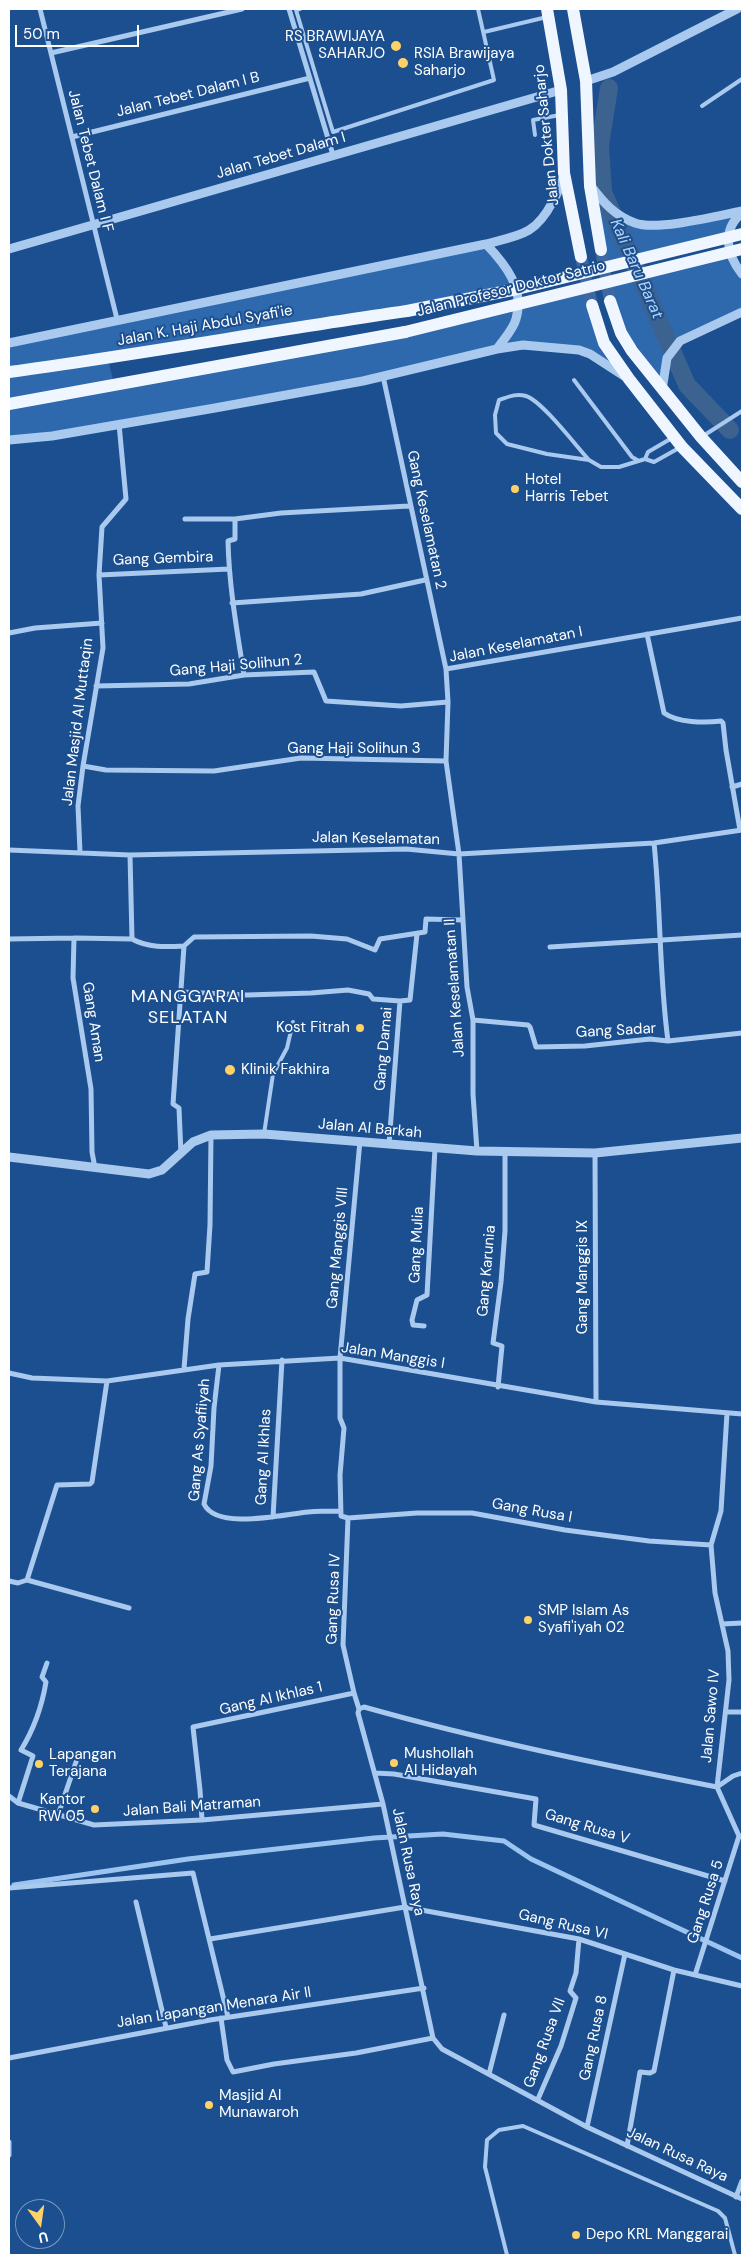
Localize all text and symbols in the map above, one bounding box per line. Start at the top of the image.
scale bar [18,15,141,47]
text: 50 m [23,24,60,44]
place label: RS BRAWIJAYA SAHARJO [285,28,385,63]
marker: RS BRAWIJAYA SAHARJO [389,39,403,53]
place label: RSIA Brawijaya Saharjo [414,45,514,80]
marker: RSIA Brawijaya Saharjo [396,56,410,70]
street label: Jalan Dokter Saharjo [531,63,563,207]
street label: Jalan Tebet Dalam I B [115,69,261,121]
street label: Jalan Tebet Dalam I F [64,88,116,234]
street label: Jalan Tebet Dalam I [214,129,348,183]
water label: Kali Baru Barat [605,216,667,322]
street label: Jalan Profesor Doktor Satrio [415,257,607,321]
street label: Jalan K. Haji Abdul Syafi'ie [116,302,294,350]
street label: Gang Keselamatan 2 [402,449,450,591]
place label: Hotel Harris Tebet [525,471,609,506]
marker: Hotel Harris Tebet [509,483,521,495]
street label: Gang Gembira [112,548,214,570]
street label: Jalan Keselamatan I [448,623,584,667]
street label: Jalan Masjid Al Muttaqin [59,637,97,807]
street label: Gang Haji Solihun 2 [169,651,303,681]
street label: Gang Haji Solihun 3 [287,740,421,758]
street label: Jalan Keselamatan [312,829,440,849]
street label: Jalan Keselamatan II [441,918,469,1058]
street label: Gang Aman [78,981,108,1063]
district label: MANGGARAI SELATAN [130,986,246,1028]
street label: Gang Damai [371,1006,397,1092]
place label: Kost Fitrah [276,1019,350,1037]
street label: Gang Sadar [575,1020,657,1042]
marker: Kost Fitrah [354,1022,366,1034]
place label: Klinik Fakhira [241,1061,330,1079]
marker: Klinik Fakhira [223,1063,237,1077]
street label: Jalan Al Barkah [317,1115,423,1143]
street label: Gang Manggis VIII [324,1186,352,1310]
street label: Gang Mulia [406,1206,428,1284]
street label: Gang Manggis IX [574,1220,592,1334]
street label: Gang Karunia [474,1225,500,1317]
street label: Jalan Manggis I [340,1339,446,1373]
street label: Gang As Syafiiyah [186,1378,214,1502]
street label: Gang Al Ikhlas [252,1408,276,1506]
street label: Gang Rusa I [490,1495,574,1527]
street label: Gang Rusa IV [323,1553,345,1645]
place label: SMP Islam As Syafi'iyah 02 [538,1602,629,1637]
marker: SMP Islam As Syafi'iyah 02 [522,1614,534,1626]
street label: Jalan Sawo IV [698,1668,724,1764]
street label: Gang Al Ikhlas 1 [218,1678,324,1720]
place label: Mushollah Al Hidayah [404,1745,477,1780]
place label: Lapangan Terajana [49,1746,116,1781]
marker: Mushollah Al Hidayah [388,1757,400,1769]
marker: Lapangan Terajana [33,1758,45,1770]
place label: Kantor RW 05 [38,1791,85,1826]
street label: Jalan Bali Matraman [122,1793,262,1821]
marker: Kantor RW 05 [89,1803,101,1815]
street label: Gang Rusa V [542,1806,632,1848]
street label: Jalan Rusa Raya [388,1807,428,1917]
street label: Gang Rusa 5 [684,1858,728,1946]
street label: Gang Rusa VI [517,1906,609,1944]
street label: Jalan Lapangan Menara Air II [115,1984,313,2032]
street label: Gang Rusa 8 [576,1994,612,2082]
street label: Gang Rusa VII [520,1995,570,2091]
place label: Masjid Al Munawaroh [219,2087,299,2122]
marker: Masjid Al Munawaroh [203,2099,215,2111]
street label: Jalan Rusa Raya [624,2124,730,2186]
north arrow [15,2199,65,2249]
place label: Depo KRL Manggarai [586,2226,728,2244]
text: U [37,2228,50,2247]
marker: Depo KRL Manggarai [570,2229,582,2241]

